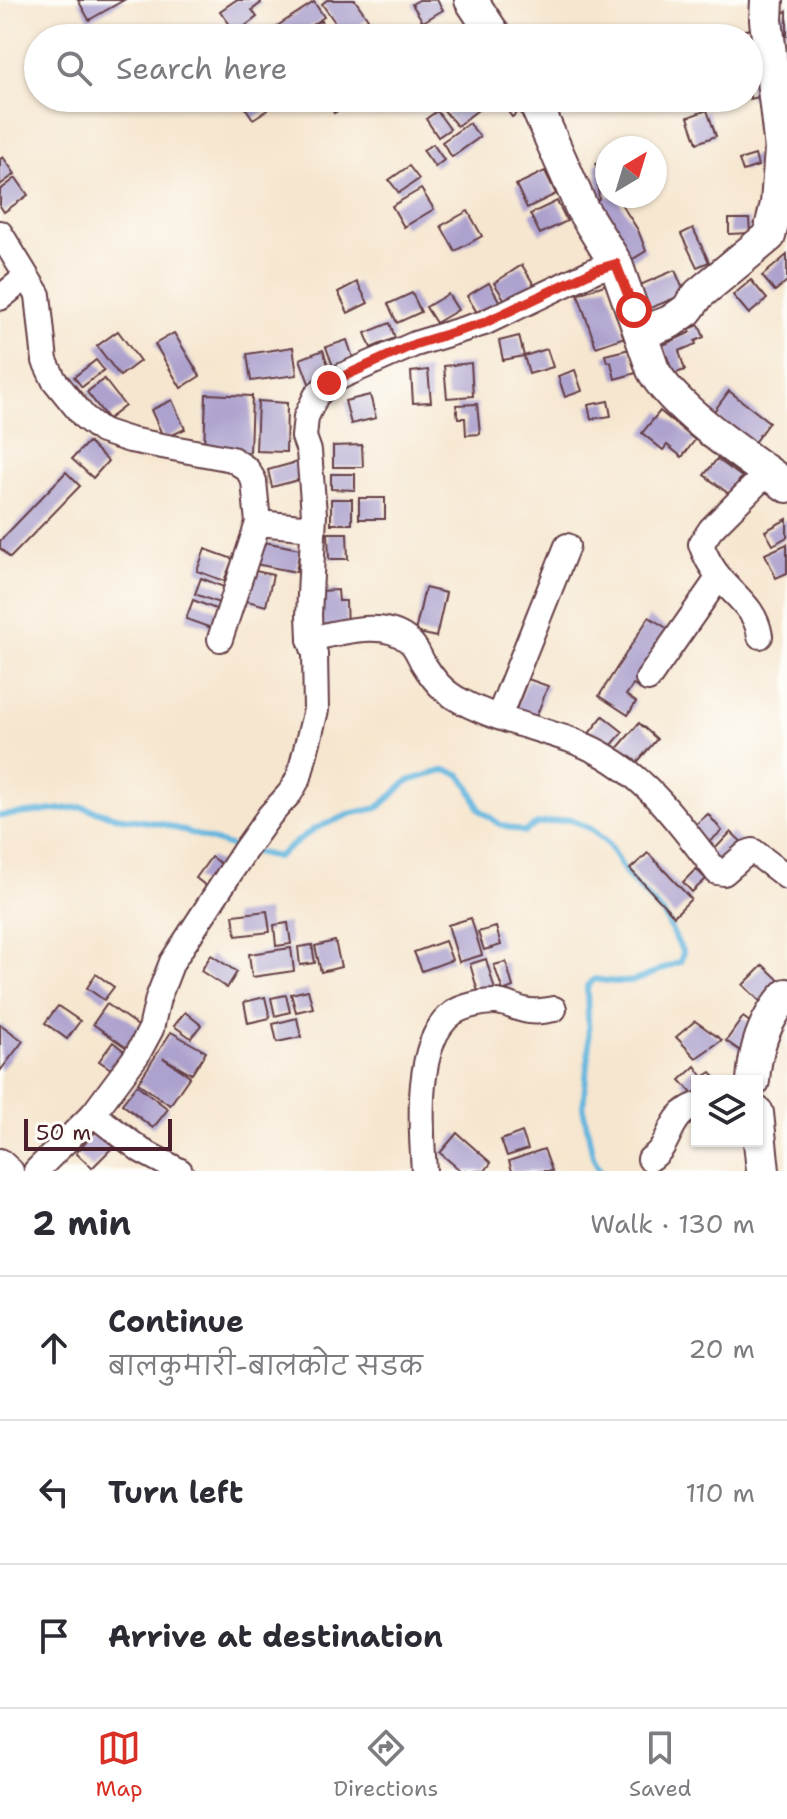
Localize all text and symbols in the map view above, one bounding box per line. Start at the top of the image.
search box [24,24,763,112]
icon: search [52,46,96,90]
text: Search here [116,48,287,89]
north arrow [595,136,667,208]
route start [616,292,652,328]
route end [311,365,347,401]
map controls [691,1075,763,1147]
button: layers [691,1075,763,1147]
scale bar [24,1115,172,1151]
text: 50 m [36,1118,91,1147]
text: 2 min [32,1200,131,1246]
text: Walk · 130 m [590,1206,755,1241]
text: Continue [108,1301,244,1342]
icon: ahead [32,1326,76,1370]
text: 20 m [688,1331,755,1366]
text: बालकुमारी-बालकोट सडक [108,1348,423,1383]
icon: left [32,1470,76,1514]
text: Turn left [108,1472,243,1513]
text: 110 m [685,1475,755,1510]
icon: arrive [32,1614,76,1658]
text: Arrive at destination [108,1616,443,1657]
tab: Map [95,1726,143,1803]
tab: Directions [333,1726,438,1803]
tab: Saved [629,1726,692,1803]

